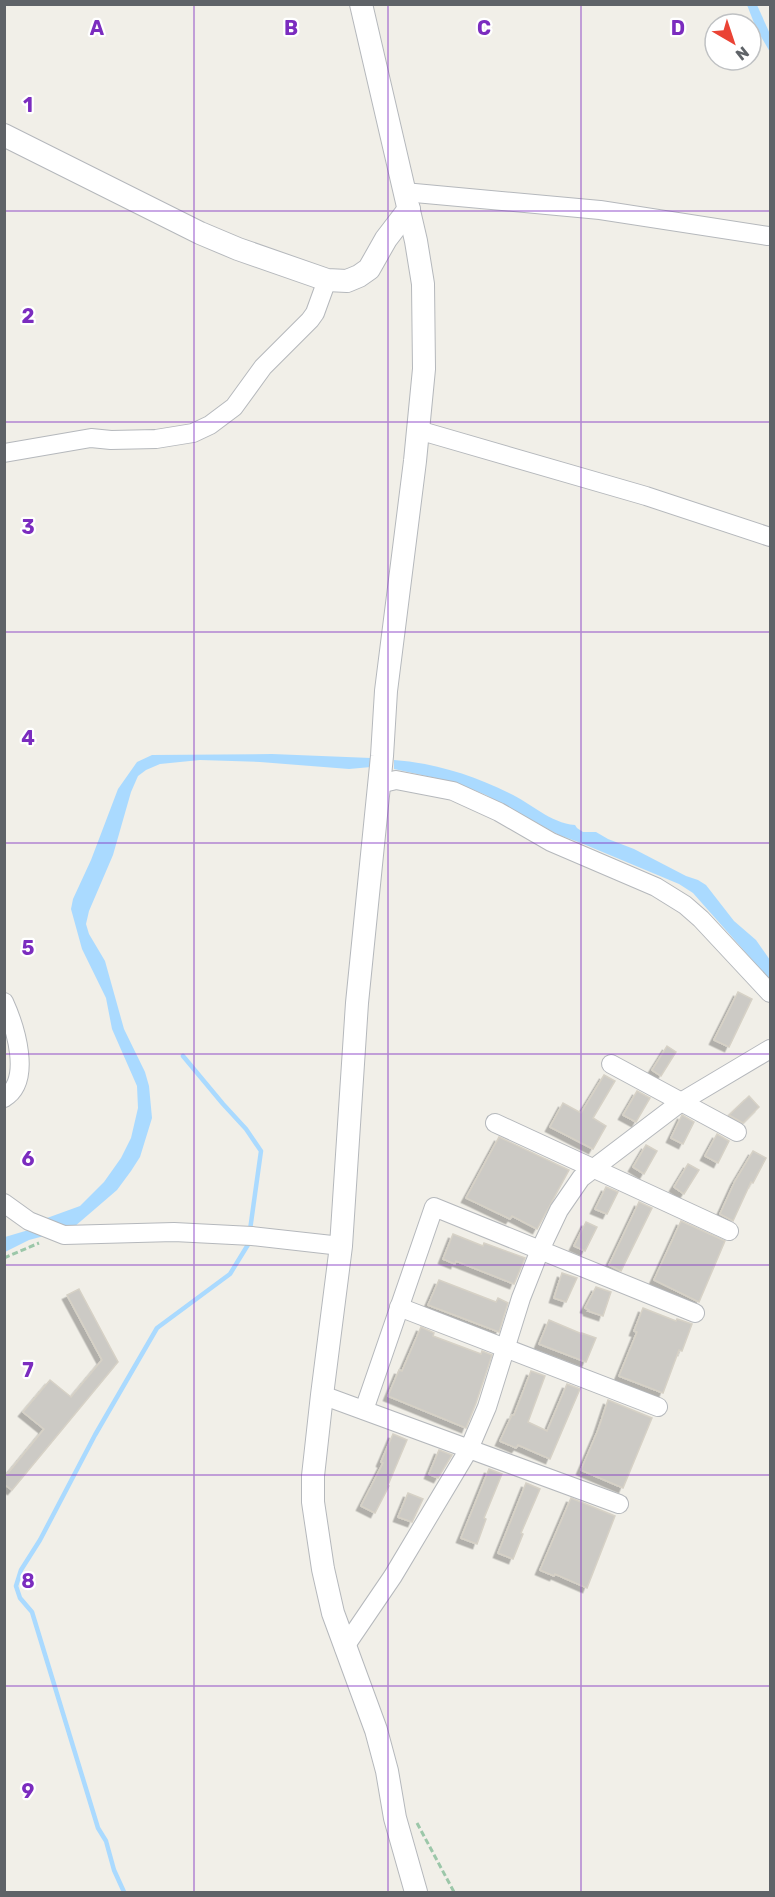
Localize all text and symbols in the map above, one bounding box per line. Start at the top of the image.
north arrow [703,12,763,72]
text: A [90,16,105,40]
text: B [284,16,298,40]
text: C [477,16,491,40]
text: D [671,16,685,40]
text: N [732,42,753,64]
text: 1 [23,93,33,117]
text: 2 [22,304,35,328]
text: 3 [21,515,35,539]
text: 4 [21,726,35,750]
text: 5 [22,936,35,960]
text: 6 [21,1147,35,1171]
text: 7 [22,1358,34,1382]
text: 8 [21,1569,35,1593]
text: 9 [22,1779,35,1803]

